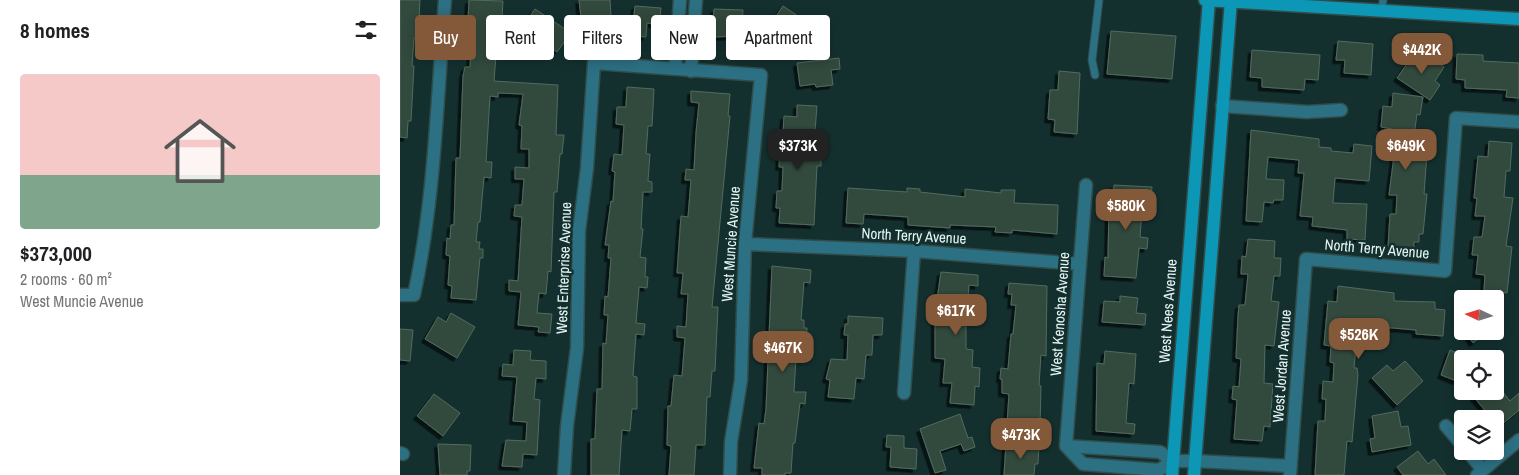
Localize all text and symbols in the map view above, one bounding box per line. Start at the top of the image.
chip: Buy [415,15,476,60]
chip: Rent [486,15,554,60]
chip: Filters [564,15,641,60]
chip: New [651,15,716,60]
chip: Apartment [726,15,830,60]
text: 8 homes [20,16,90,45]
icon: filters [352,16,380,44]
pin: $442K [1387,32,1457,75]
text: $442K [1403,38,1441,60]
icon: home [155,106,245,196]
pin: $373K [763,128,833,171]
pin: $649K [1371,128,1441,171]
text: $373K [779,134,817,156]
text: $649K [1387,134,1425,156]
street label: West Muncie Avenue [716,185,745,302]
pin: $580K [1091,188,1161,231]
text: $580K [1107,194,1145,216]
street label: West Enterprise Avenue [551,201,576,334]
street label: North Terry Avenue [861,222,967,249]
street label: North Terry Avenue [1324,233,1430,264]
text: $373,000 [20,239,92,268]
street label: West Kenosha Avenue [1045,251,1074,377]
street label: West Nees Avenue [1153,258,1182,364]
text: 2 rooms · 60 m² [20,268,112,290]
text: West Muncie Avenue [20,290,144,312]
north arrow [1454,290,1504,340]
map controls [1454,290,1504,460]
pin: $617K [921,294,991,336]
text: $617K [937,299,975,321]
street label: West Jordan Avenue [1267,309,1296,423]
pin: $526K [1324,318,1394,360]
text: $526K [1340,323,1378,345]
pin: $467K [748,330,818,373]
text: $467K [764,336,802,358]
button: locate [1454,350,1504,400]
button: layers [1454,410,1504,460]
pin: $473K [986,418,1056,460]
text: $473K [1002,423,1040,445]

